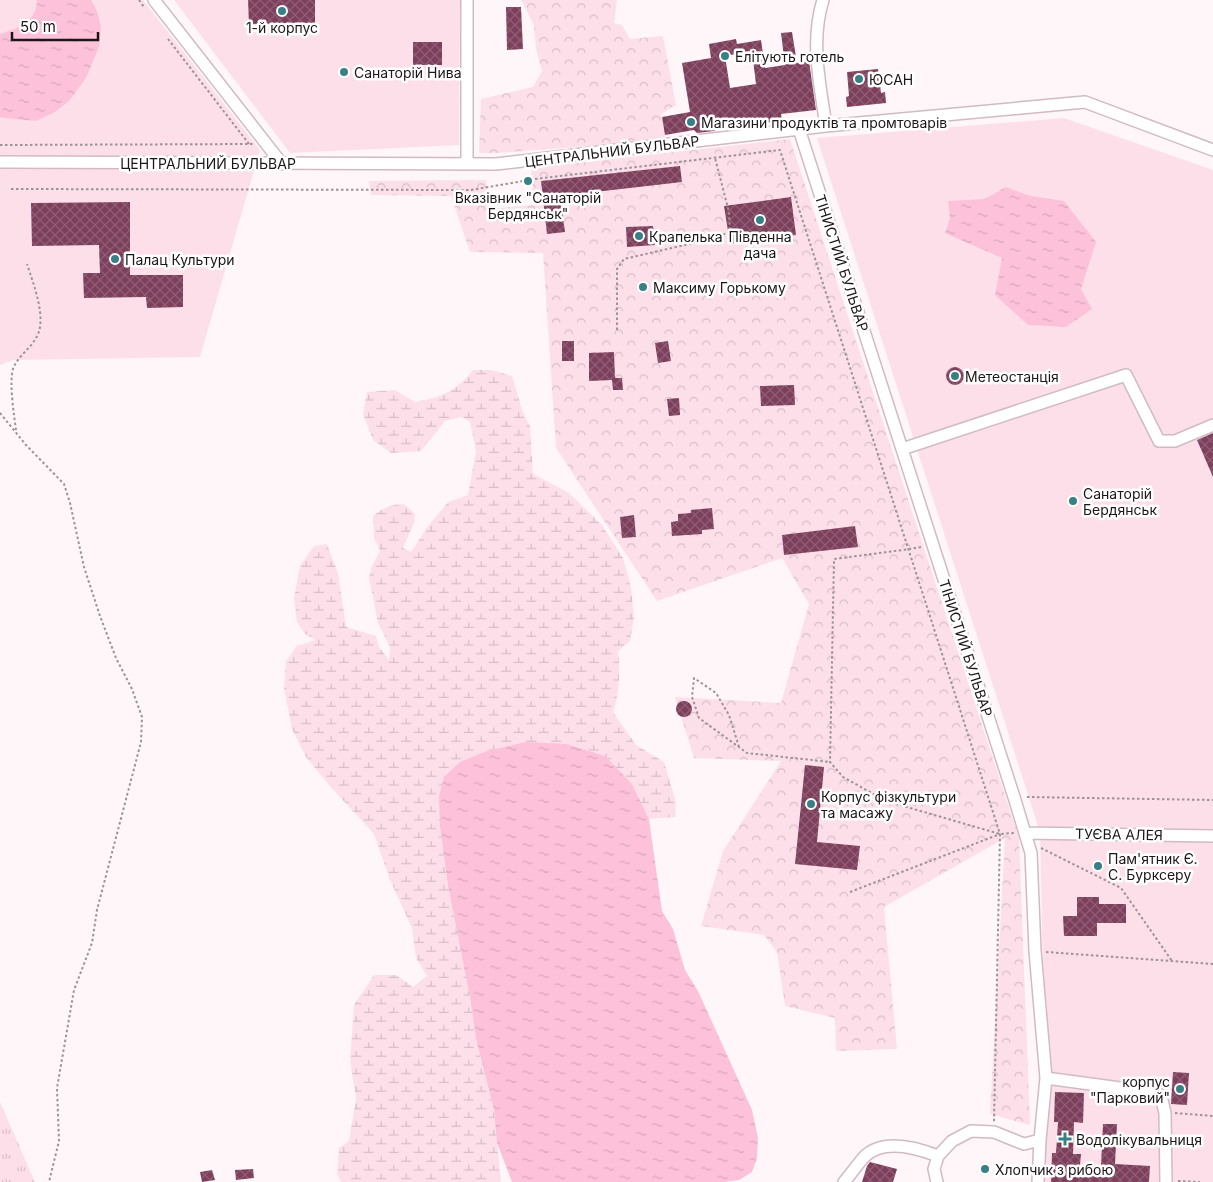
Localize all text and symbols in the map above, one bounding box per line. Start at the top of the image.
marker: 1-й корпус [276,5,288,17]
scale bar [12,10,99,42]
text: 50 m [20,17,56,36]
place label: 1-й корпус [246,19,318,36]
place label: Елітують готель [735,48,845,65]
marker: Елітують готель [719,50,731,62]
place label: Санаторій Нива [354,64,462,81]
marker: Санаторій Нива [338,66,350,78]
place label: ЮСАН [869,71,913,88]
marker: ЮСАН [853,73,865,85]
place label: Магазини продуктів та промтоварів [701,114,947,131]
marker: Магазини продуктів та промтоварів [685,116,697,128]
street label: ЦЕНТРАЛЬНИЙ БУЛЬВАР [524,131,700,170]
street label: ЦЕНТРАЛЬНИЙ БУЛЬВАР [120,154,296,172]
marker: Вказівник "Санаторій Бердянськ" [522,175,534,187]
place label: Вказівник "Санаторій Бердянськ" [455,189,601,222]
street label: ТІНИСТИЙ БУЛЬВАР [812,192,873,334]
marker: Південна дача [754,214,766,226]
place label: Крапелька [649,228,723,245]
place label: Південна дача [728,228,792,261]
marker: Крапелька [633,230,645,242]
place label: Палац Культури [125,251,235,268]
marker: Палац Культури [109,253,121,265]
place label: Максиму Горькому [653,279,786,296]
marker: Максиму Горькому [637,281,649,293]
place label: Метеостанція [965,368,1059,385]
marker: Метеостанція [949,370,961,382]
place label: Санаторій Бердянськ [1083,485,1157,518]
marker: Санаторій Бердянськ [1067,495,1079,507]
street label: ТІНИСТИЙ БУЛЬВАР [936,577,997,719]
place label: Корпус фізкультури та масажу [821,788,956,821]
marker: Корпус фізкультури та масажу [805,798,817,810]
street label: ТУЄВА АЛЕЯ [1075,825,1163,843]
place label: Пам'ятник Є. С. Бурксеру [1108,850,1197,883]
marker: Пам'ятник Є. С. Бурксеру [1092,860,1104,872]
place label: корпус "Парковий" [1090,1073,1170,1106]
marker: корпус "Парковий" [1174,1083,1186,1095]
place label: Водолікувальниця [1076,1131,1202,1148]
marker: Водолікувальниця [1058,1132,1072,1146]
place label: Хлопчик з рибою [995,1161,1114,1178]
marker: Хлопчик з рибою [979,1163,991,1175]

